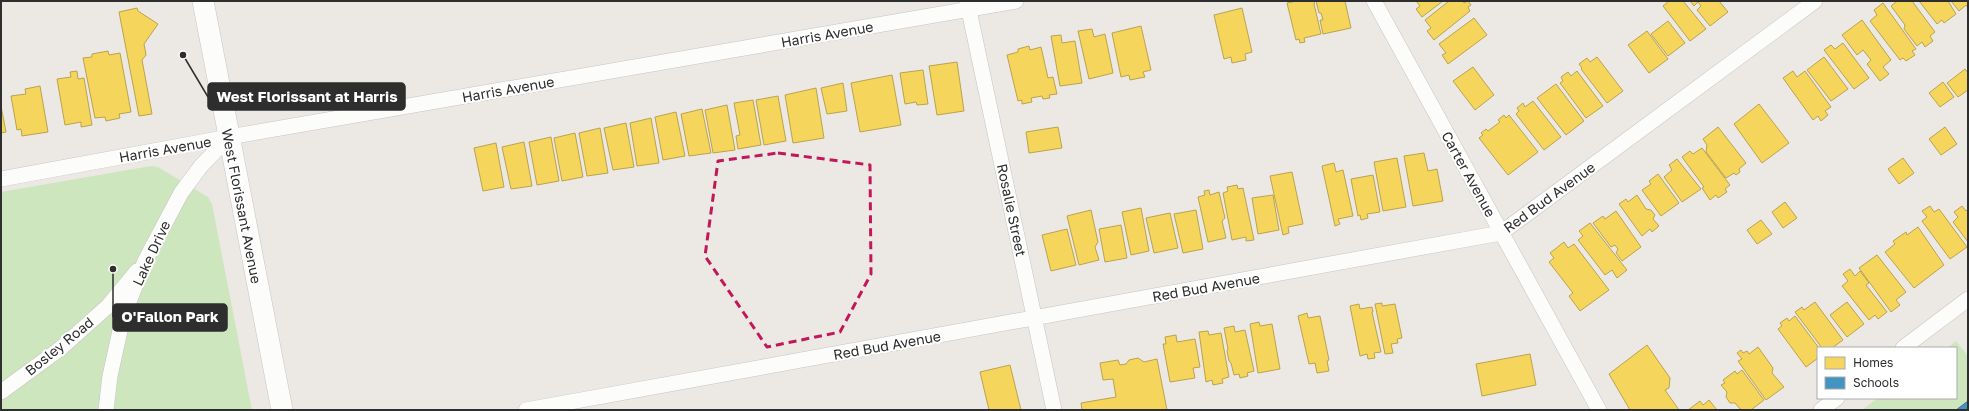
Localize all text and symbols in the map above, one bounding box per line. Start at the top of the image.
street label: Harris Avenue [779,18,875,50]
street label: Harris Avenue [460,73,556,105]
callout: West Florissant at Harris [208,83,405,110]
text: West Florissant at Harris [216,87,398,105]
street label: West Florissant Avenue [219,127,265,285]
street label: Carter Avenue [1438,128,1500,220]
street label: Harris Avenue [117,133,213,165]
street label: Red Bud Avenue [1500,158,1598,236]
street label: Rosalie Street [994,162,1030,258]
street label: Lake Drive [129,218,173,288]
street label: Red Bud Avenue [1151,269,1261,305]
callout: O'Fallon Park [113,304,227,331]
text: O'Fallon Park [121,307,219,325]
street label: Bosley Road [21,313,97,379]
street label: Red Bud Avenue [832,327,942,363]
legend [1817,347,1957,399]
text: Homes [1853,355,1893,370]
text: Schools [1853,375,1899,390]

